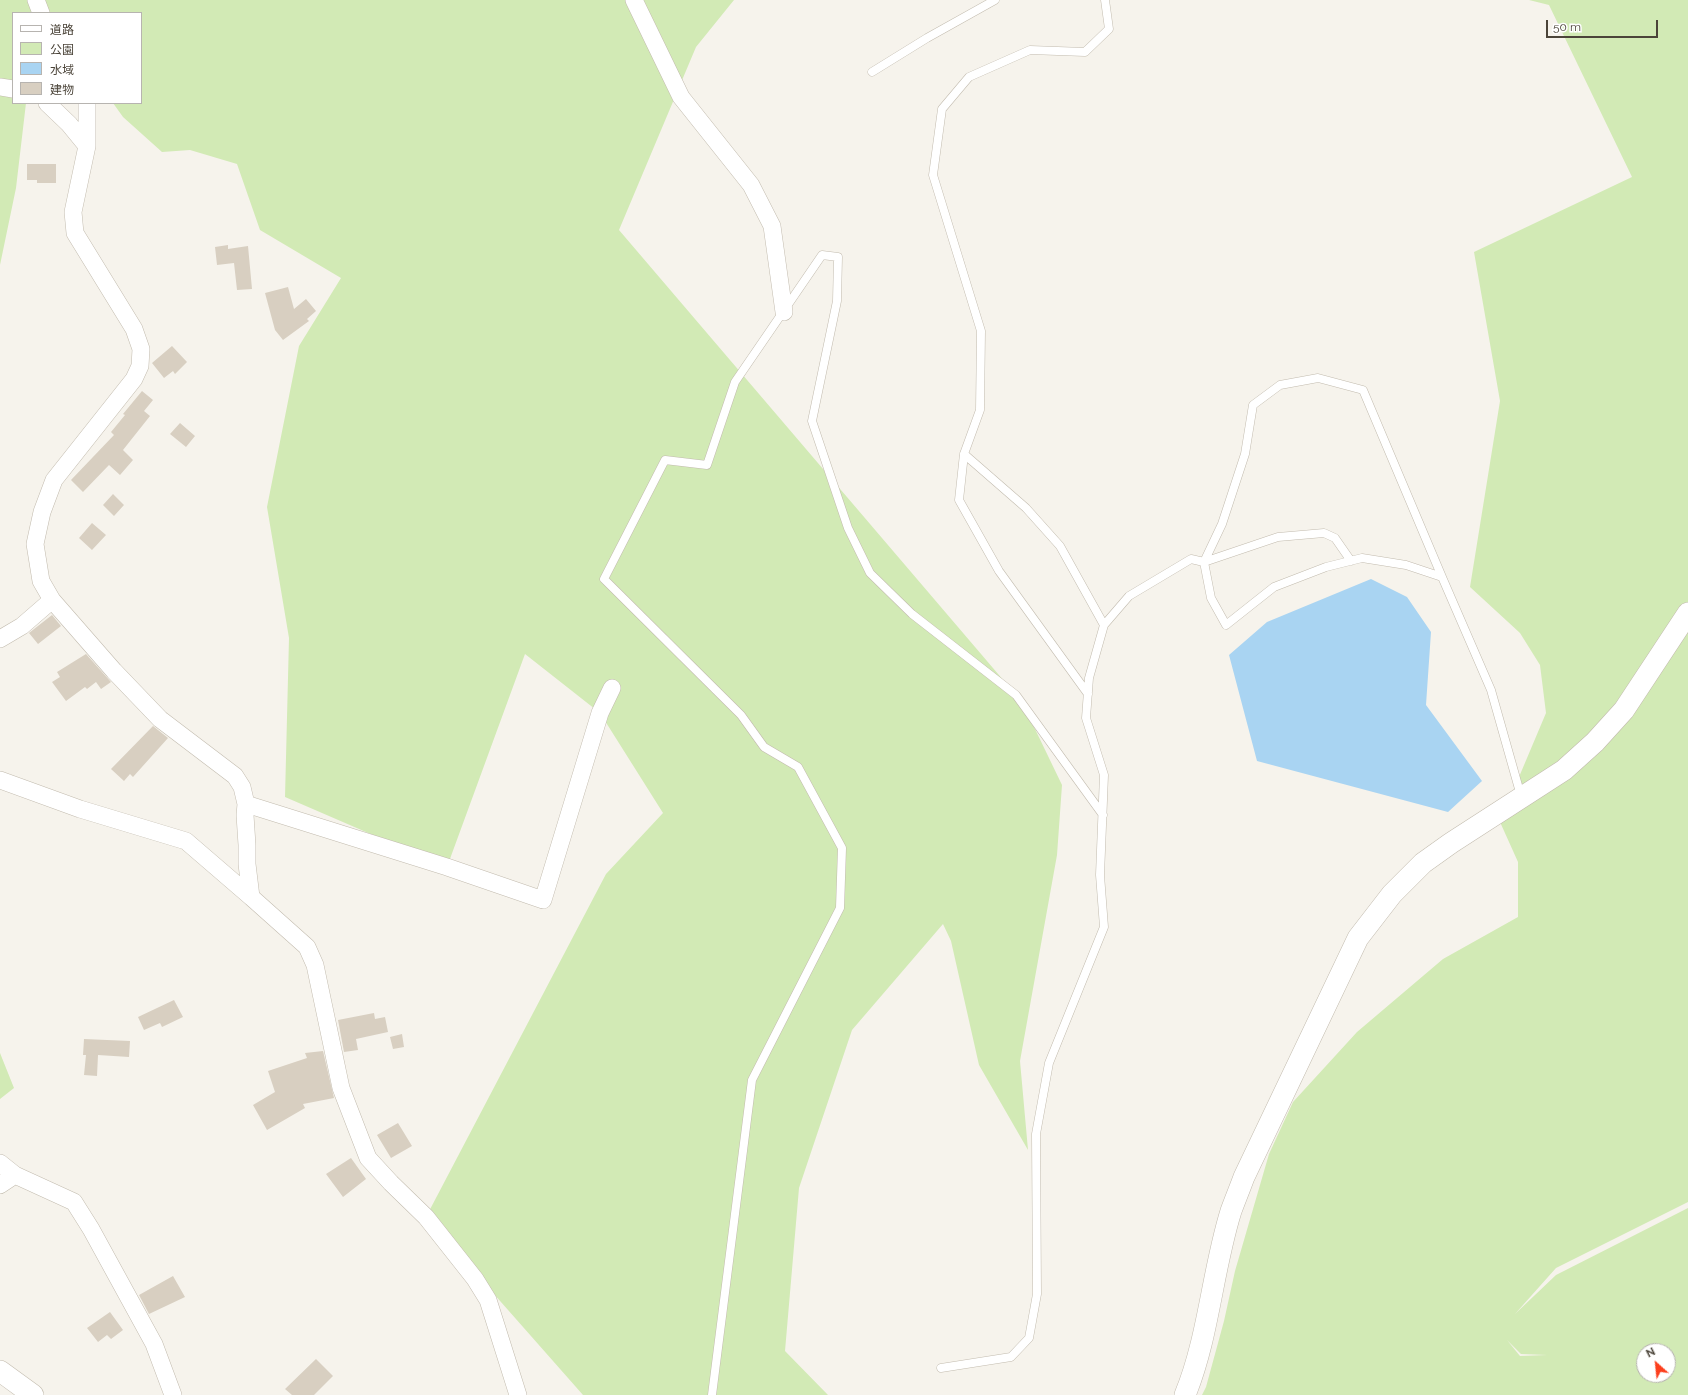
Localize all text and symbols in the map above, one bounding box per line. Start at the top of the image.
legend [12,12,142,104]
scale bar [1548,12,1660,38]
text: 50 m [1553,20,1581,34]
text: 道路 [50,23,74,37]
text: 公園 [50,43,74,57]
text: 水域 [50,63,74,77]
text: 建物 [50,83,74,97]
north arrow [1636,1343,1676,1383]
text: N [1644,1345,1657,1360]

